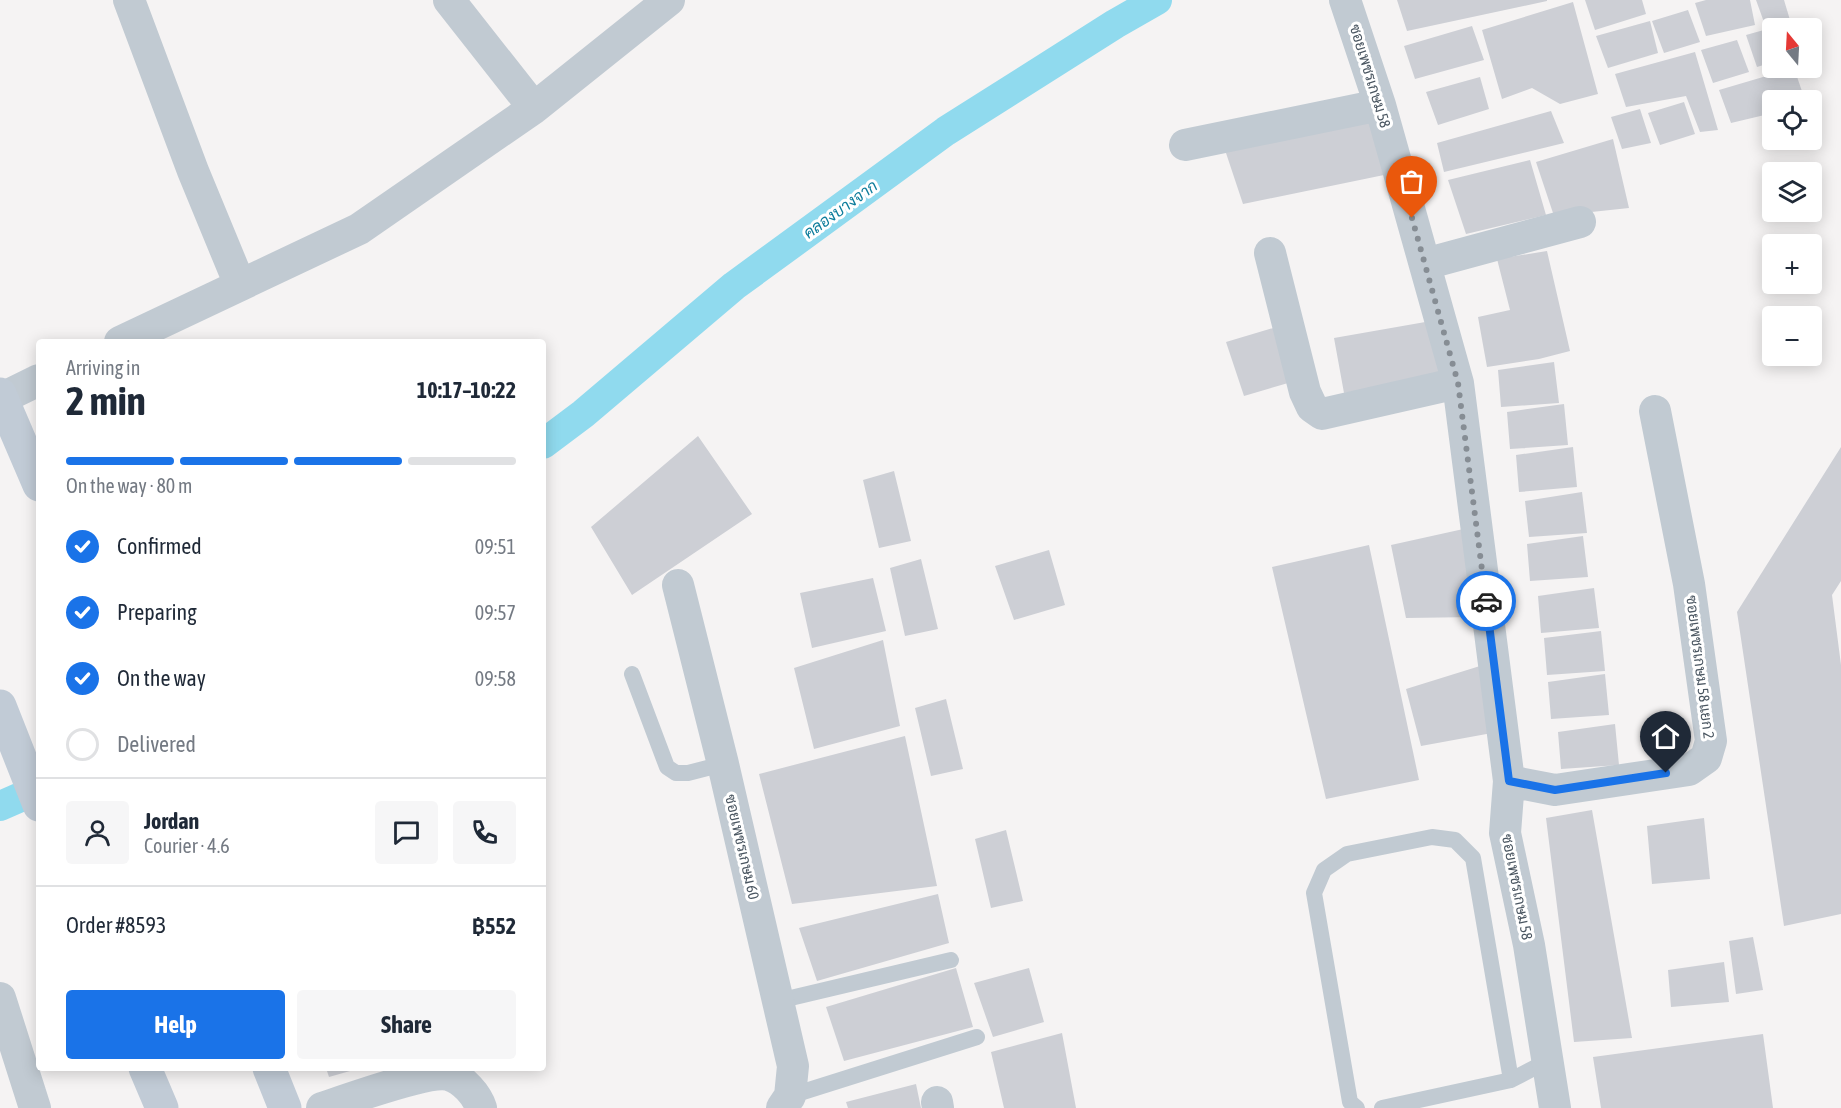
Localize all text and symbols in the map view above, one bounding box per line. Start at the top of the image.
north arrow [1762,18,1822,78]
map controls [1762,18,1822,366]
street label: ซอยเพชรเกษม 58 [1347,22,1394,130]
button: locate [1762,90,1822,150]
pin [1386,156,1437,218]
button: layers [1762,162,1822,222]
icon: bag [1395,165,1428,198]
water label: คลองบางจาก [800,176,880,242]
button: + [1762,234,1822,294]
button: − [1762,306,1822,366]
text: Arriving in [66,356,140,379]
text: 10:17–10:22 [417,377,516,403]
text: 2 min [66,379,146,423]
text: On the way · 80 m [66,474,192,497]
icon: check [66,530,99,563]
text: Confirmed [117,533,202,559]
text: 09:51 [475,535,516,558]
courier [1456,571,1516,631]
icon: car [1470,585,1503,618]
street label: ซอยเพชรเกษม 58 แยก 2 [1683,594,1718,740]
icon: check [66,596,99,629]
text: Preparing [117,599,197,625]
text: 09:57 [475,601,516,624]
icon: check [66,662,99,695]
text: On the way [117,665,206,691]
text: 09:58 [475,667,516,690]
pin [1640,711,1691,773]
icon: home [1649,720,1682,753]
text: Delivered [117,731,196,757]
street label: ซอยเพชรเกษม 60 [722,793,763,901]
button: person [66,801,129,864]
button: chat [375,801,438,864]
button: phone [453,801,516,864]
text: Jordan [144,808,199,834]
street label: ซอยเพชรเกษม 58 [1499,833,1536,941]
text: Courier · 4.6 [144,834,230,857]
text: Order #8593 [66,912,166,938]
text: ฿552 [472,913,516,939]
button: Help [66,990,285,1059]
button: Share [297,990,516,1059]

